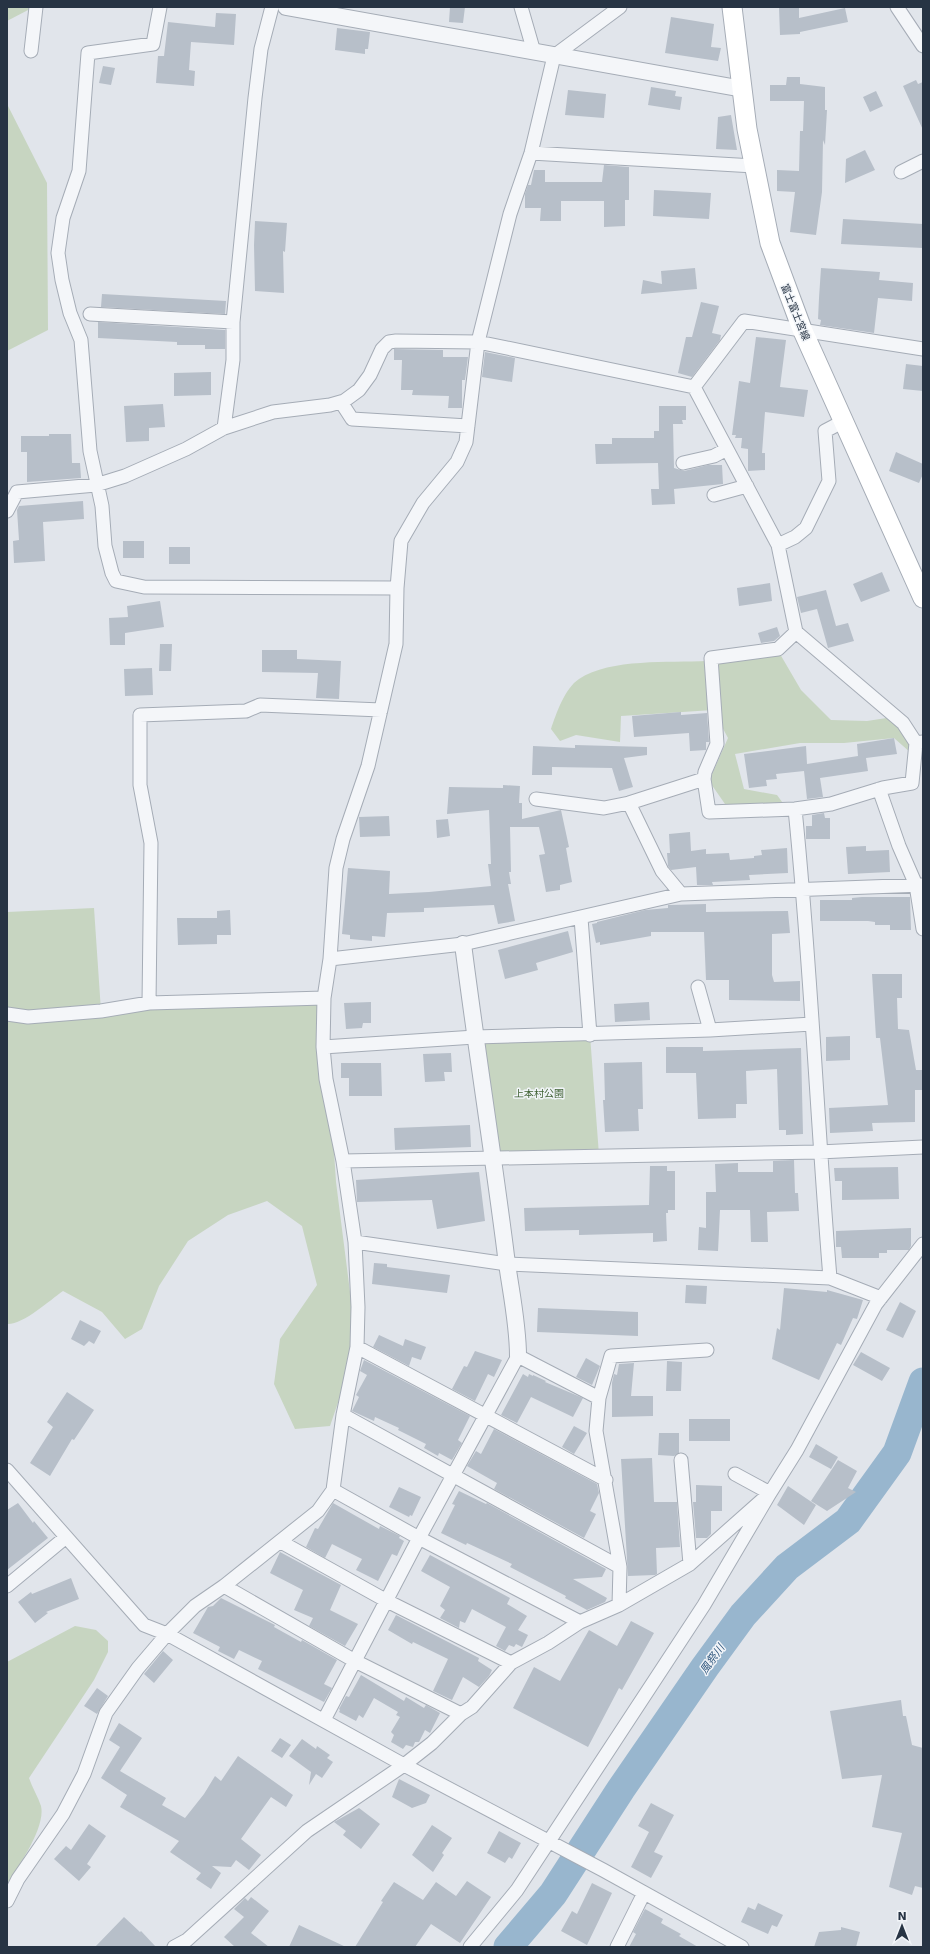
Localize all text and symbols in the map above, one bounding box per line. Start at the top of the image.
street label: 富士富士宮線 [779,282,812,342]
park label: 上本村公園 [514,1088,564,1099]
water label: 風祭川 [698,1641,728,1677]
north arrow [882,1906,922,1946]
text: N [897,1910,907,1923]

